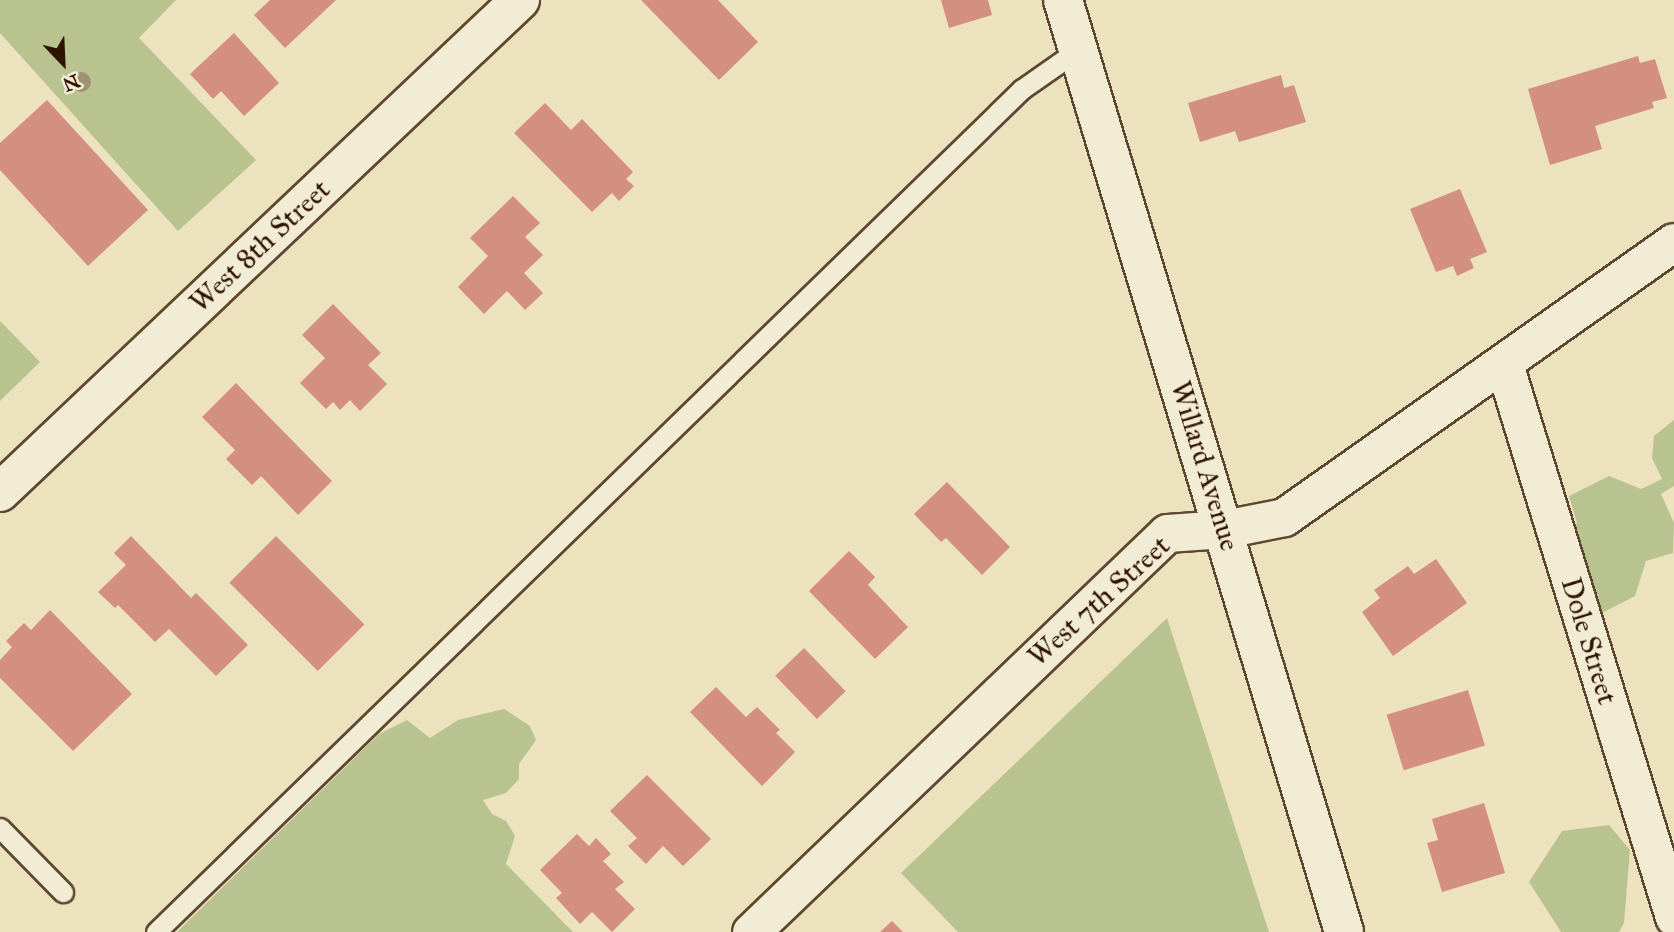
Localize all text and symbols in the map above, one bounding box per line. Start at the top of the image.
north arrow [28,28,98,98]
text: N [59,69,83,97]
street label: West 8th Street [183,173,337,319]
street label: Willard Avenue [1163,377,1247,555]
street label: West 7th Street [1021,529,1177,673]
street label: Dole Street [1554,573,1624,709]

